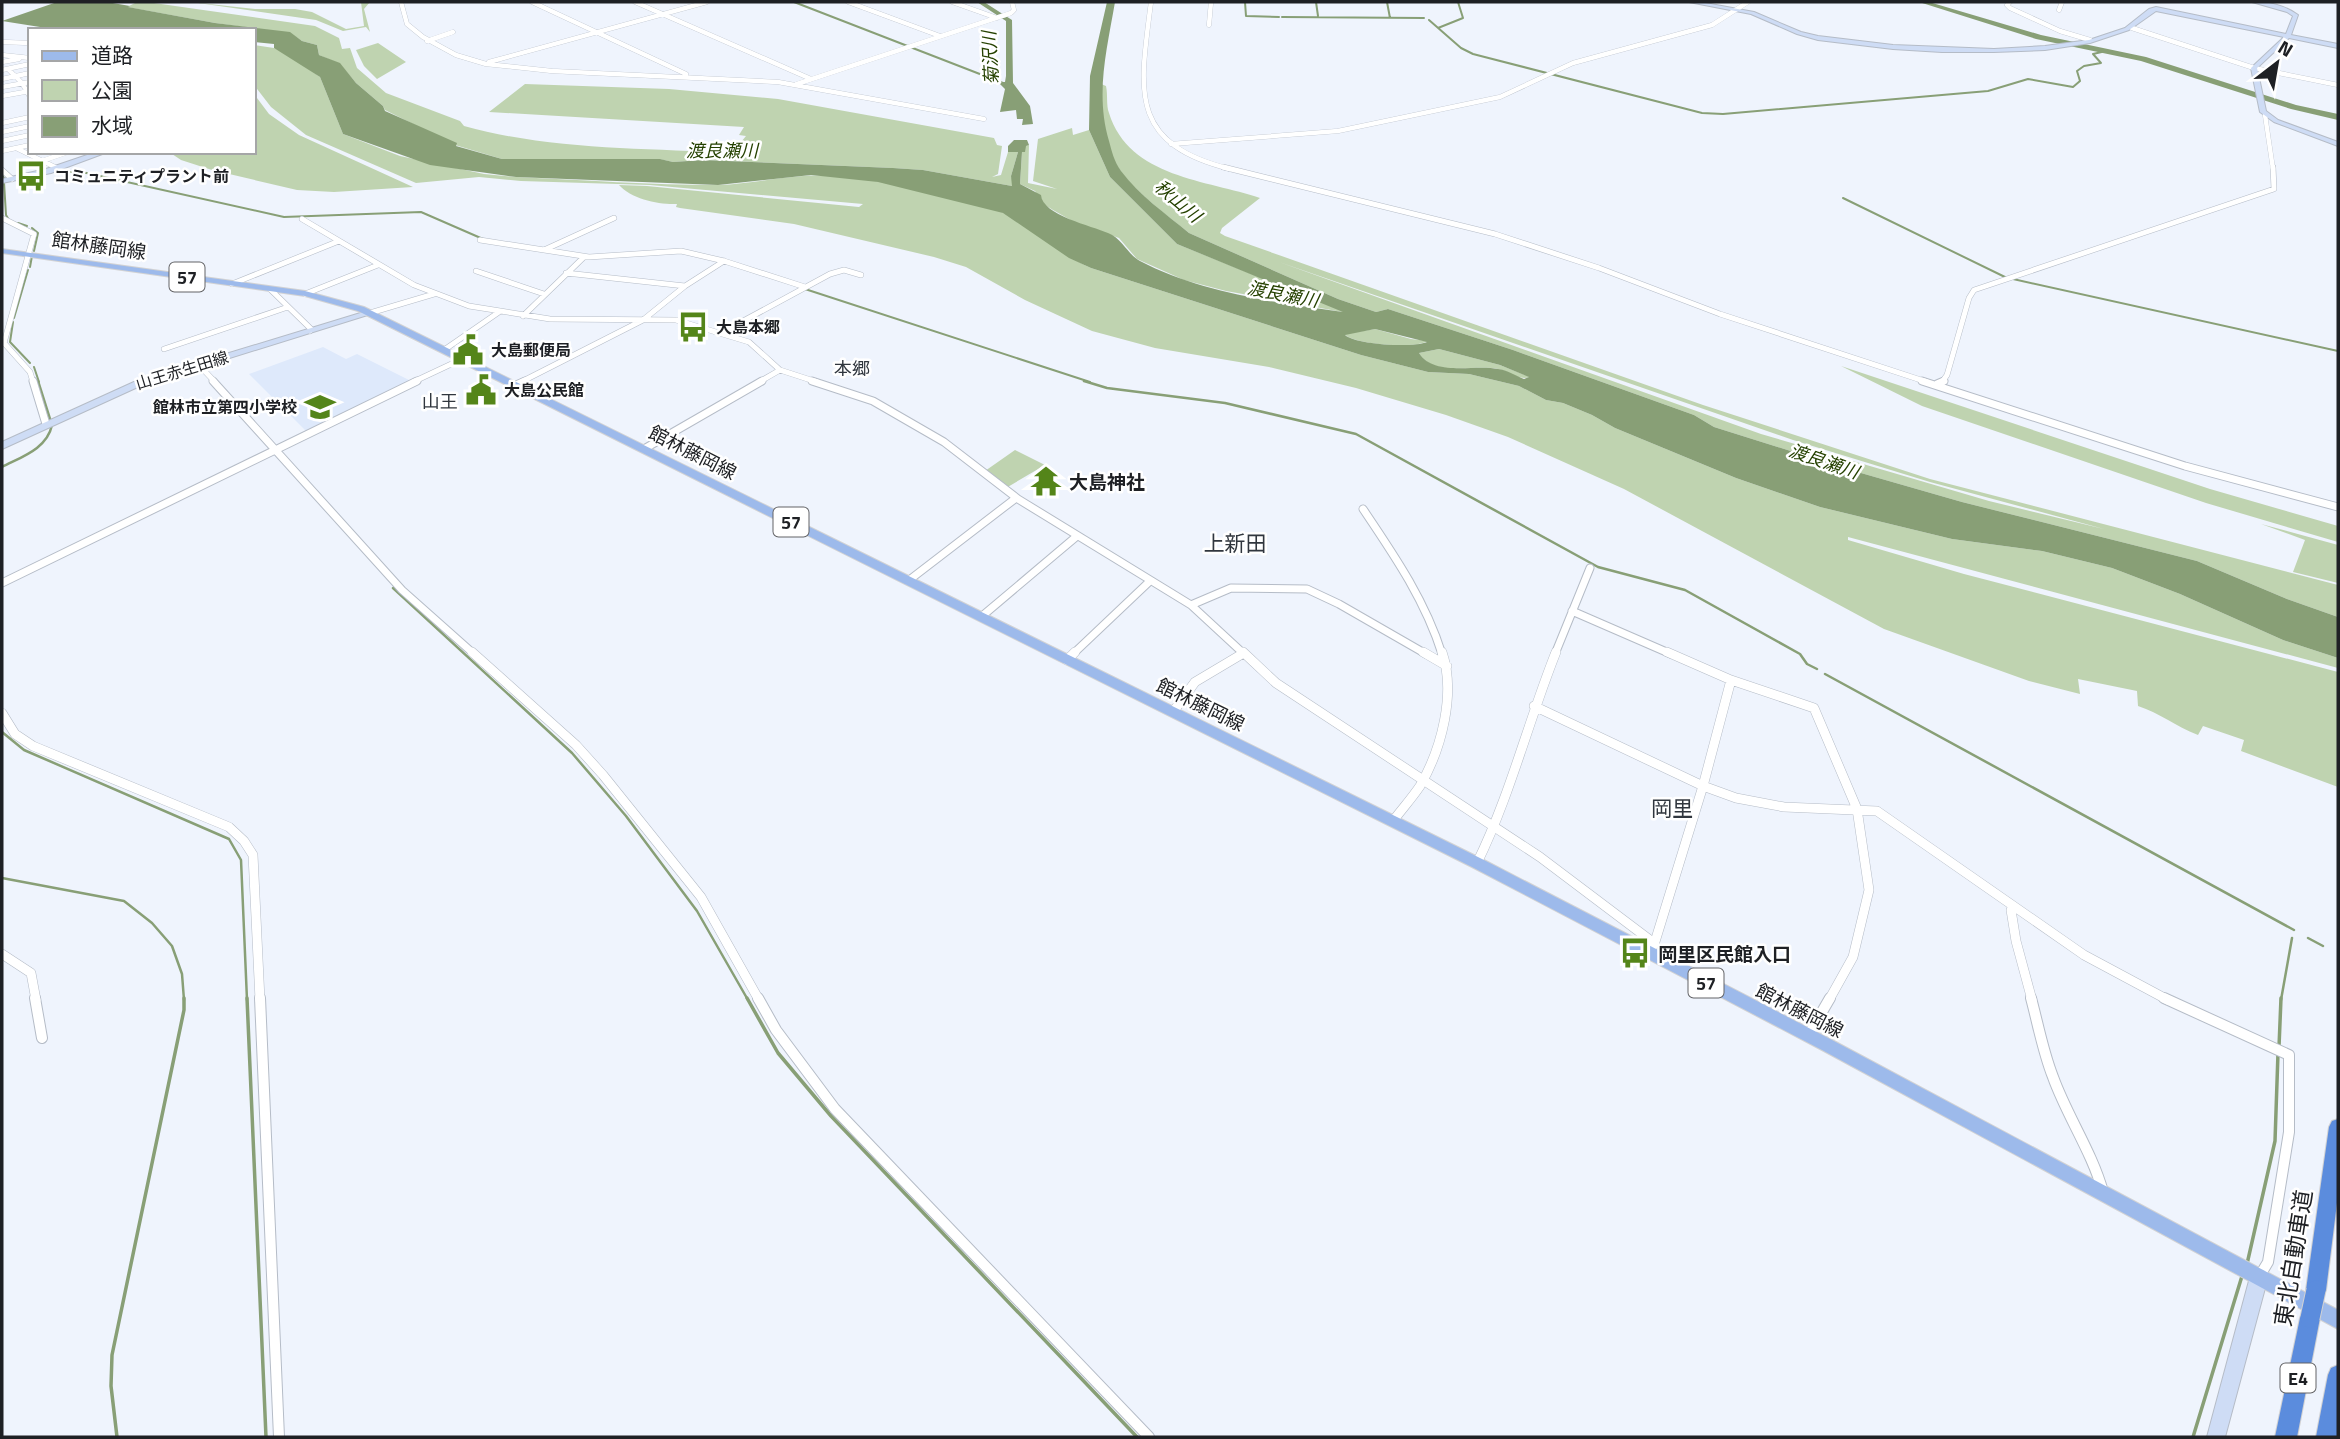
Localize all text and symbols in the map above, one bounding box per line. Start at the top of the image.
legend [28,28,256,154]
water label: 菊沢川 [975,28,1005,86]
north arrow [2242,28,2312,98]
text: N [2273,32,2299,64]
text: 道路 [91,39,133,71]
text: 公園 [91,74,133,106]
text: 水域 [91,109,133,141]
water label: 渡良瀬川 [686,137,760,164]
bus stop icon: コミュニティプラント前 [14,159,48,193]
place label: コミュニティプラント前 [54,164,229,188]
water label: 秋山川 [1149,173,1209,230]
street label: 館林藤岡線 [50,224,148,266]
road number: 57 [170,262,204,292]
water label: 渡良瀬川 [1245,274,1323,315]
bus stop icon: 大島本郷 [676,310,710,344]
place label: 大島本郷 [716,315,780,339]
public building icon: 大島郵便局 [451,333,485,367]
place label: 大島郵便局 [491,338,571,362]
street label: 山王赤生田線 [133,344,231,396]
district label: 本郷 [834,355,870,382]
public building icon: 大島公民館 [464,373,498,407]
place label: 大島公民館 [504,378,584,402]
district label: 山王 [422,388,458,415]
school or university icon: 館林市立第四小学校 [303,390,337,424]
place label: 館林市立第四小学校 [153,395,297,419]
street label: 館林藤岡線 [644,418,742,486]
water label: 渡良瀬川 [1786,437,1864,486]
temple icon: 大島神社 [1029,464,1063,498]
place label: 大島神社 [1069,467,1145,496]
road number: 57 [774,508,808,536]
district label: 上新田 [1204,527,1267,559]
street label: 館林藤岡線 [1152,670,1250,738]
district label: 岡里 [1651,792,1693,824]
bus stop icon: 岡里区民館入口 [1618,936,1652,970]
place label: 岡里区民館入口 [1658,939,1791,968]
road number: 57 [1688,968,1724,998]
street label: 館林藤岡線 [1751,976,1849,1044]
street label: 東北自動車道 [2265,1187,2321,1329]
road number: E4 [2280,1364,2316,1392]

